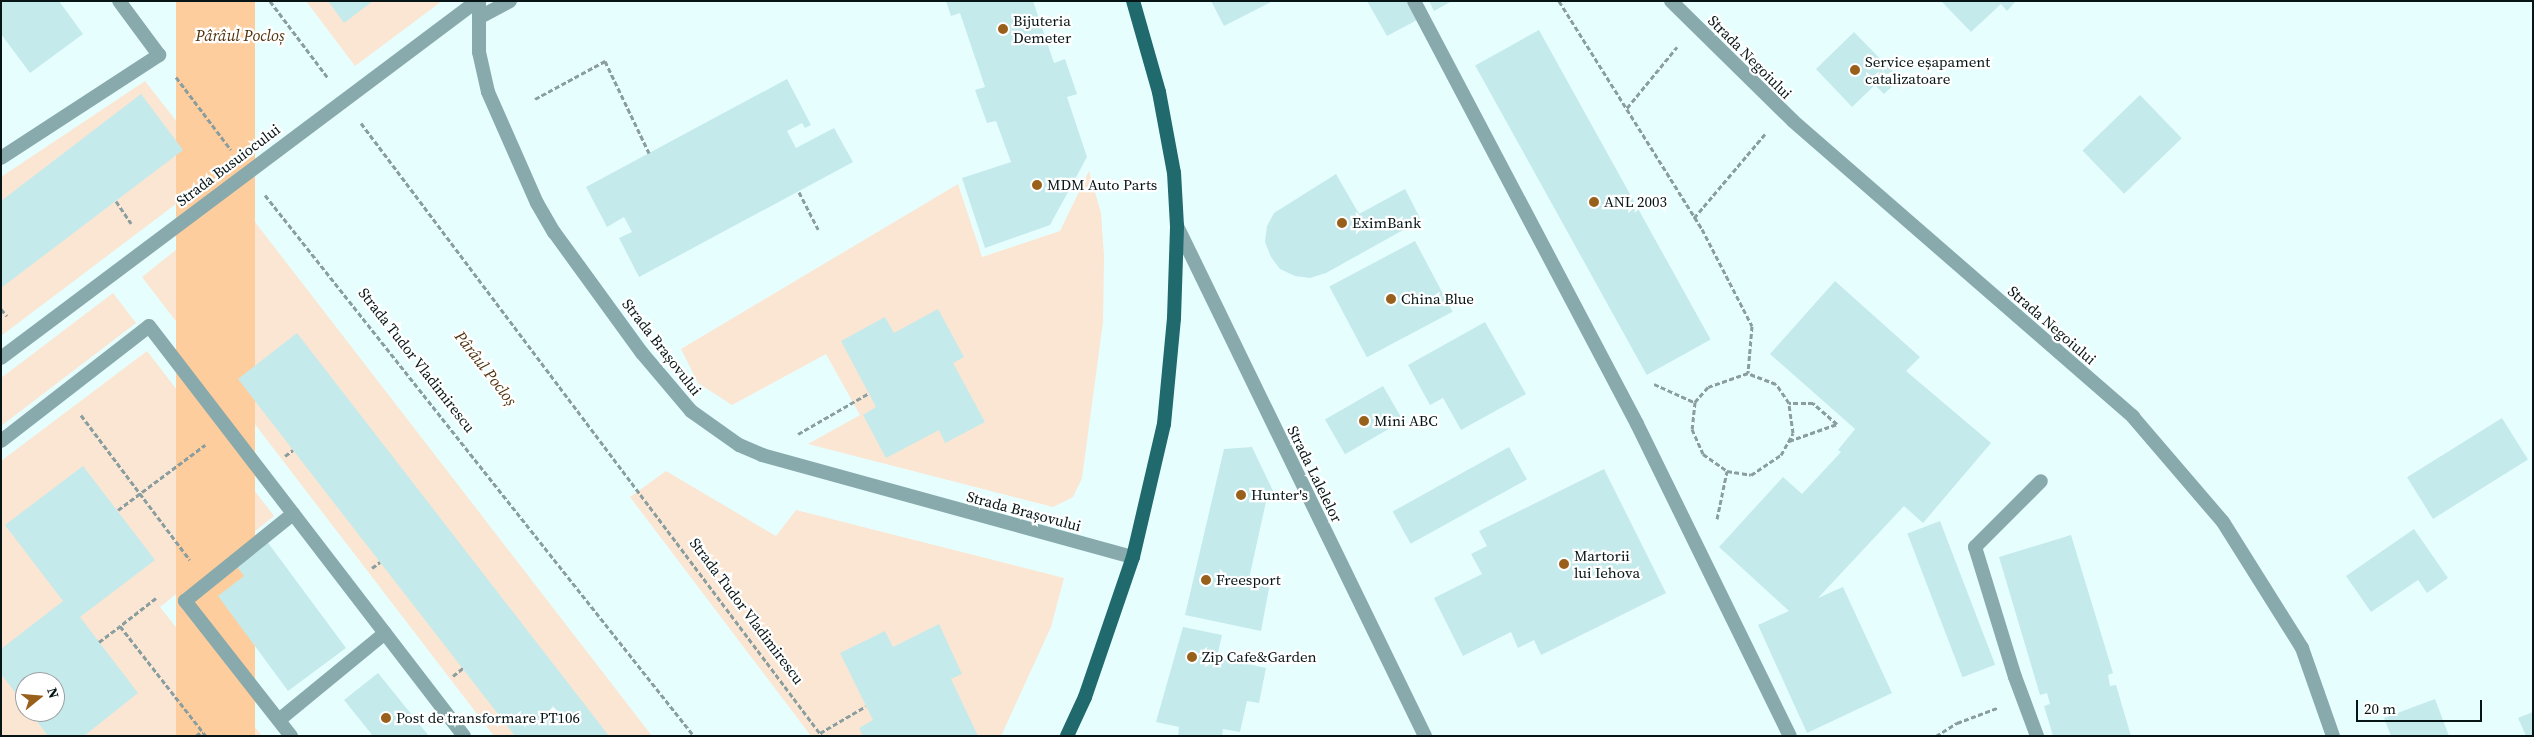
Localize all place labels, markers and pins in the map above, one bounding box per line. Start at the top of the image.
place label: Bijuteria Demeter [1013,11,1071,46]
marker: Bijuteria Demeter [997,23,1009,35]
place label: Service eșapament catalizatoare [1865,52,1990,87]
marker: Service eșapament catalizatoare [1849,64,1861,76]
place label: MDM Auto Parts [1047,176,1157,194]
marker: MDM Auto Parts [1031,179,1043,191]
place label: ANL 2003 [1604,193,1667,211]
marker: ANL 2003 [1588,196,1600,208]
place label: EximBank [1352,214,1421,232]
marker: EximBank [1336,217,1348,229]
place label: China Blue [1401,290,1474,308]
marker: China Blue [1385,293,1397,305]
place label: Mini ABC [1374,412,1438,430]
marker: Mini ABC [1358,415,1370,427]
place label: Hunter's [1251,486,1308,504]
marker: Hunter's [1235,489,1247,501]
place label: Martorii lui Iehova [1574,546,1640,581]
marker: Martorii lui Iehova [1558,558,1570,570]
place label: Freesport [1216,571,1281,589]
marker: Freesport [1200,574,1212,586]
place label: Zip Cafe&Garden [1202,648,1317,666]
marker: Zip Cafe&Garden [1186,651,1198,663]
place label: Post de transformare PT106 [396,709,580,727]
marker: Post de transformare PT106 [380,712,392,724]

